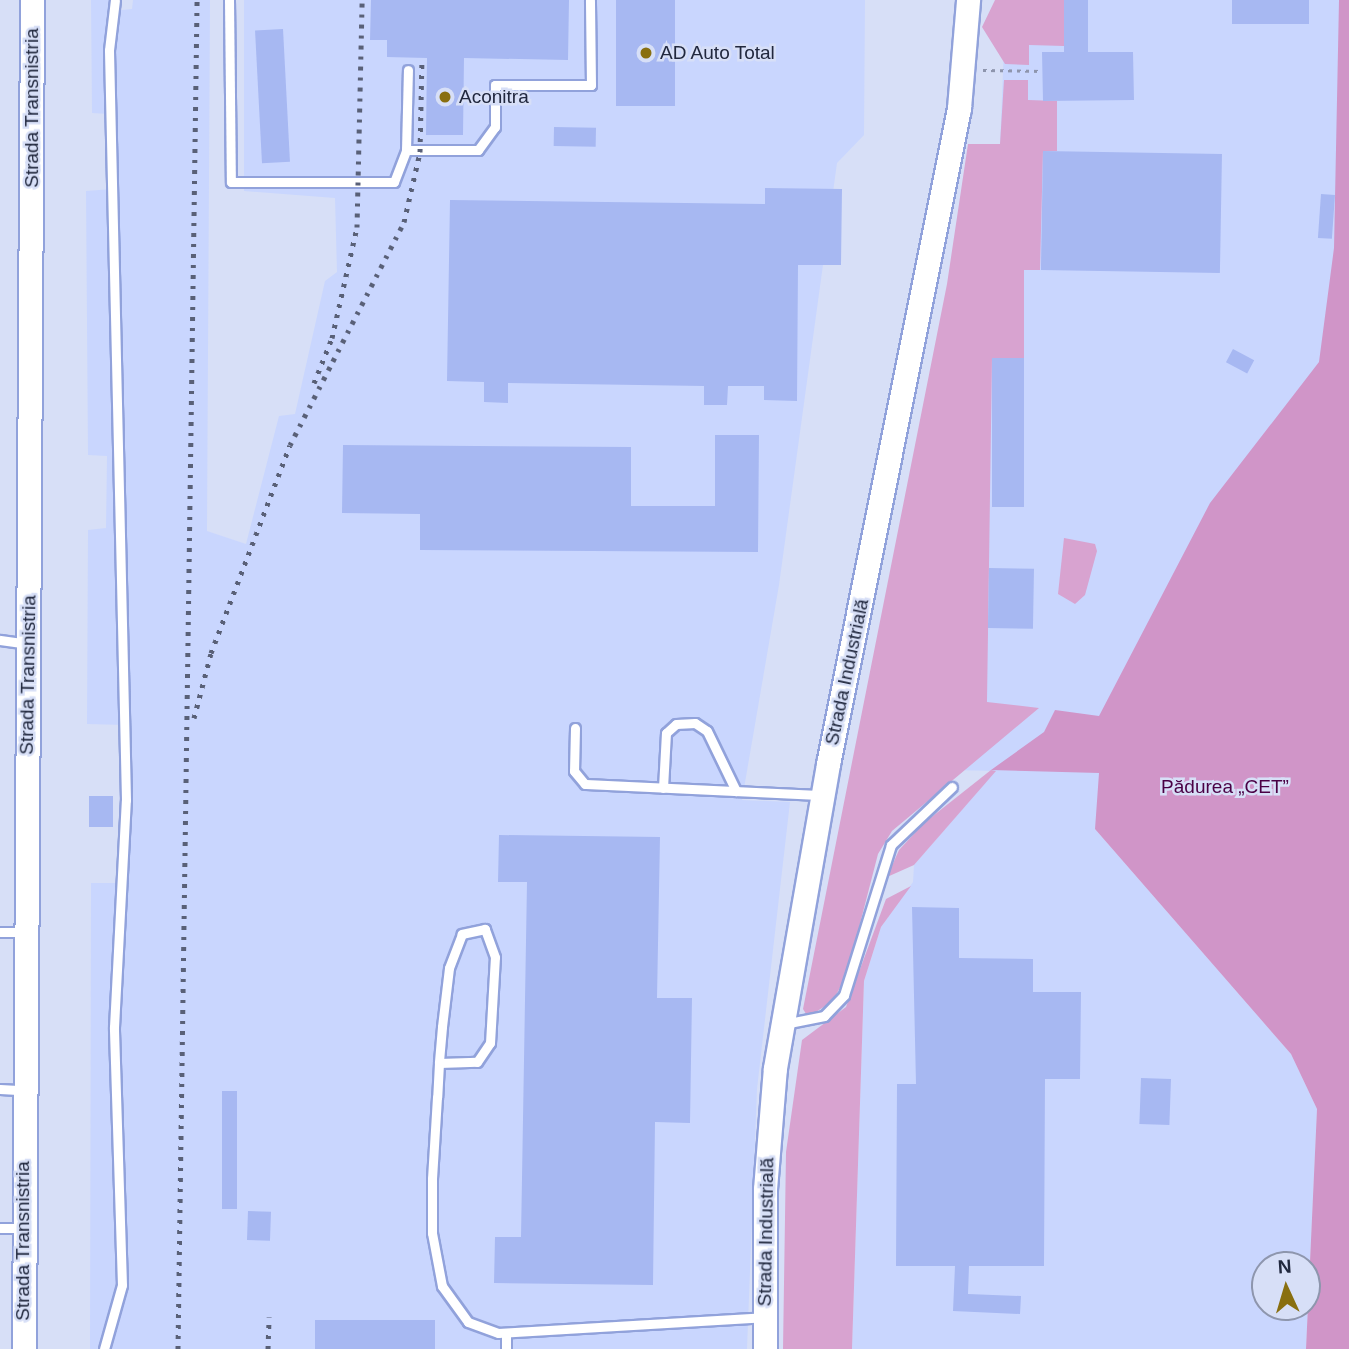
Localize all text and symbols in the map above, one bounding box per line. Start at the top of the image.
street label: Strada Transnistria [21,28,43,188]
place label: AD Auto Total [660,42,776,64]
marker: AD Auto Total [638,45,654,61]
place label: Aconitra [459,86,529,108]
marker: Aconitra [437,89,453,105]
street label: Strada Transnistria [15,595,41,755]
street label: Strada Industrială [820,597,874,747]
park label: Pădurea „CET” [1161,776,1289,798]
street label: Strada Industrială [753,1157,779,1307]
street label: Strada Transnistria [12,1161,34,1321]
north arrow [1251,1251,1321,1321]
text: N [1277,1256,1292,1278]

